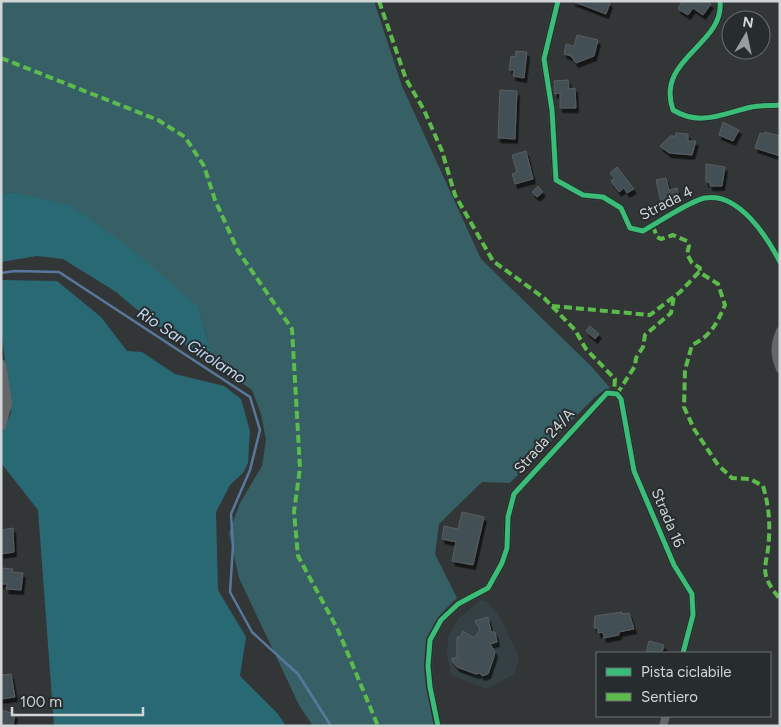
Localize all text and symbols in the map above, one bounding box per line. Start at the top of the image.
north arrow [721,10,771,60]
text: N [741,13,755,32]
street label: Strada 4 [636,182,696,224]
water label: Rio San Girolamo [134,303,250,388]
street label: Strada 24/A [510,405,578,477]
street label: Strada 16 [648,486,689,551]
legend [596,652,771,717]
text: Pista ciclabile [641,663,732,681]
scale bar [12,684,144,716]
text: Sentiero [641,688,698,706]
text: 100 m [20,693,62,711]

